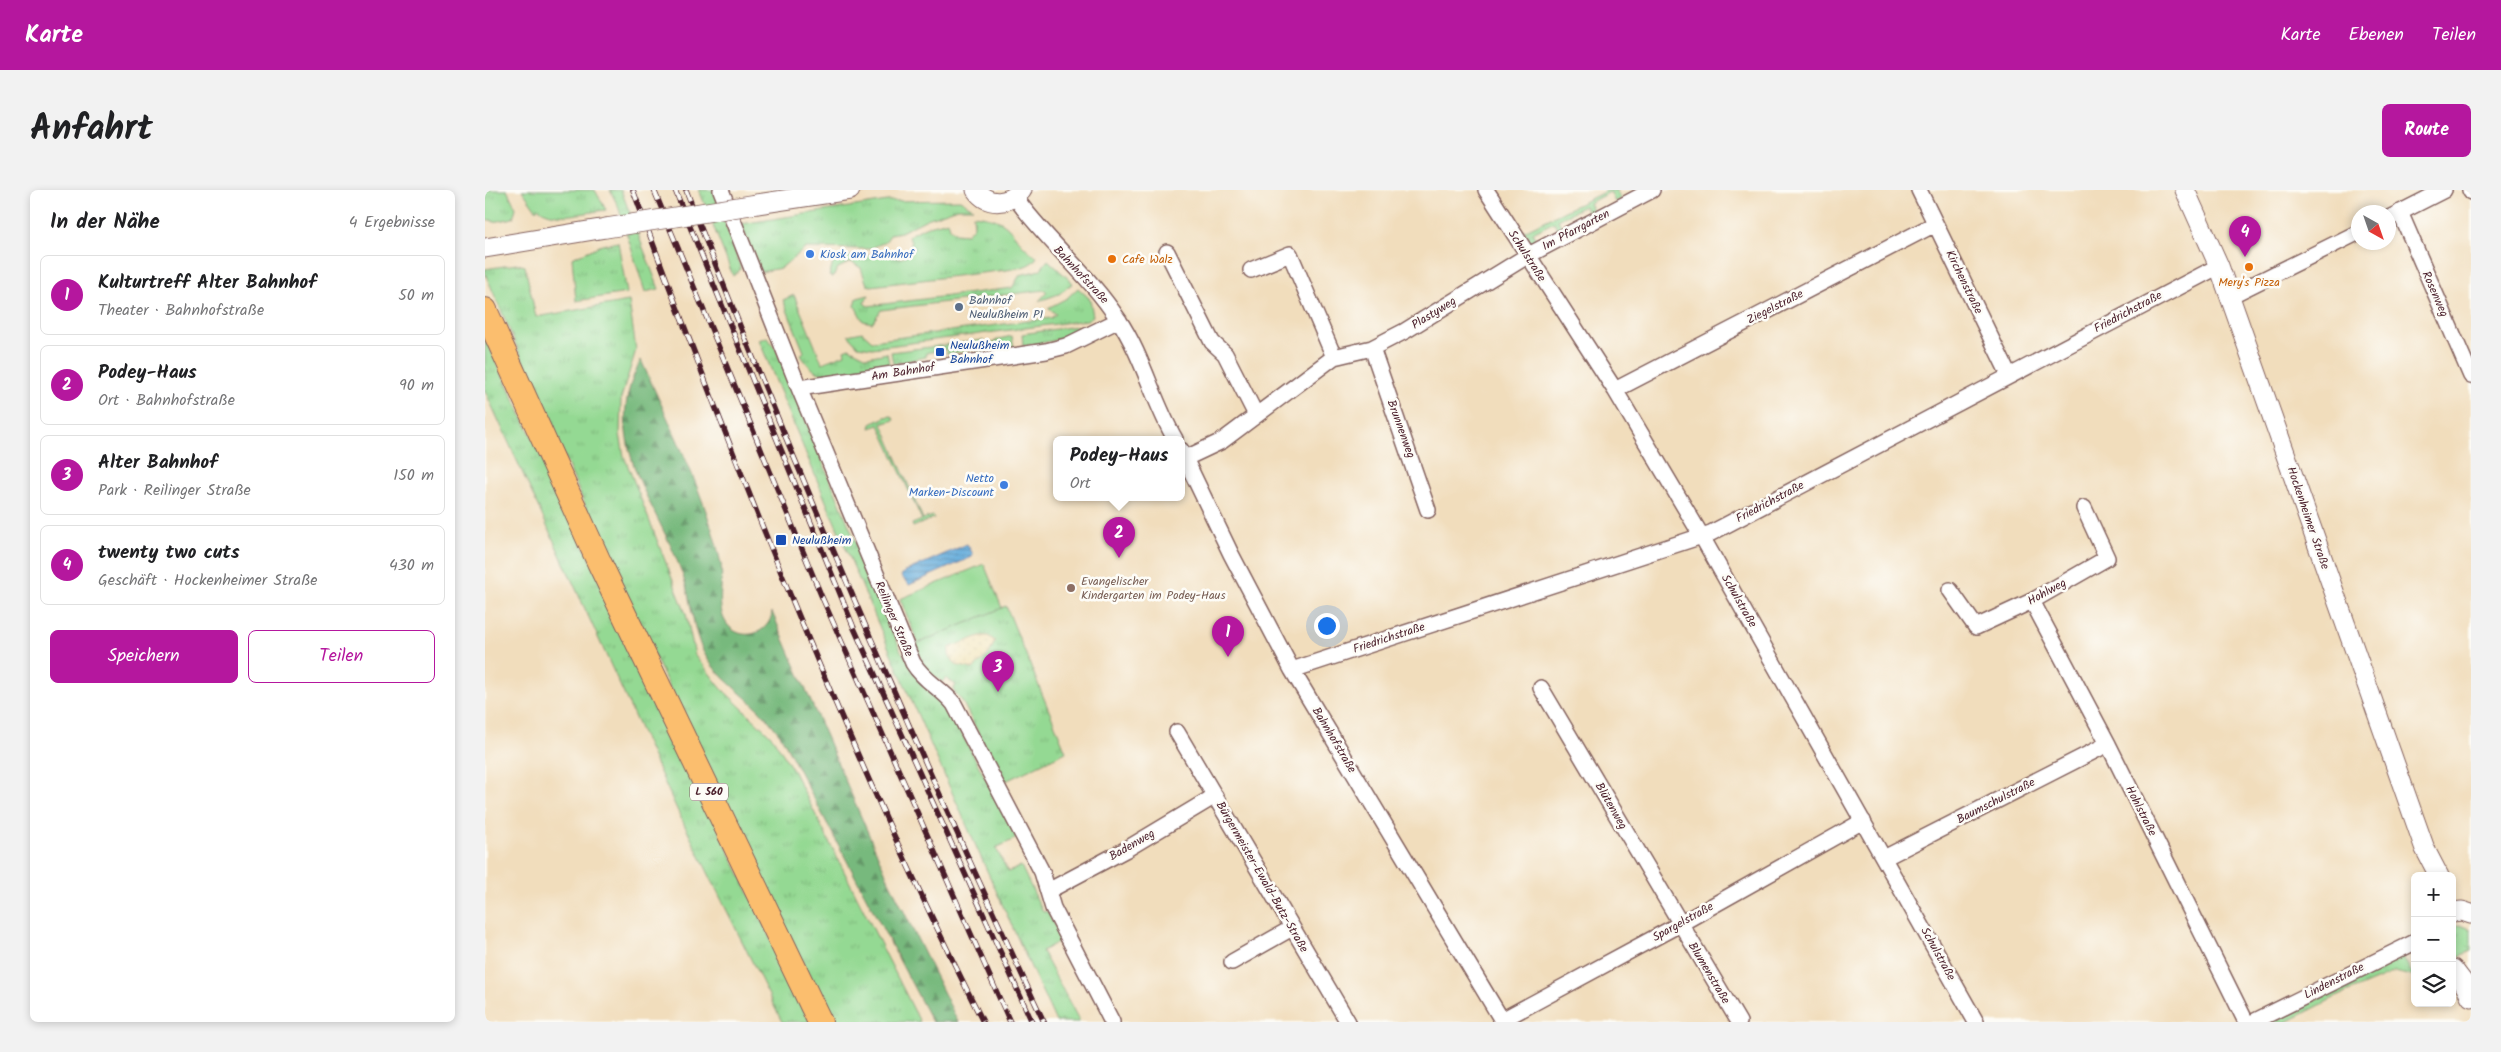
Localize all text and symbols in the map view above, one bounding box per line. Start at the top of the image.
text: Karte [25,16,83,55]
text: Karte [2280,21,2321,50]
text: Ebenen [2349,21,2404,50]
text: Teilen [2432,21,2476,50]
text: Anfahrt [30,102,153,158]
button: Route [2382,104,2471,157]
street label: Im Pfarrgarten [1539,204,1613,256]
north arrow [2351,205,2396,250]
text: In der Nähe [50,206,160,239]
text: 4 Ergebnisse [349,210,435,235]
pin: 4 [2229,216,2261,257]
street label: Schulstraße [1503,226,1551,286]
street label: Bahnhofstraße [1049,241,1114,309]
place label: Kiosk am Bahnhof [820,245,915,264]
street label: Kirchenstraße [1940,247,1988,318]
marker: Kiosk am Bahnhof [804,248,816,260]
place label: Cafe Walz [1122,250,1173,269]
marker: Cafe Walz [1106,253,1118,265]
marker: Mery's Pizza [2243,261,2255,273]
text: Kulturtreff Alter Bahnhof [98,268,316,298]
street label: Rosenweg [2416,268,2454,320]
place label: Mery's Pizza [2218,273,2280,292]
text: 1 [65,283,69,308]
text: 50 m [398,283,434,308]
street label: Ziegelstraße [1743,284,1807,329]
street label: Friedrichstraße [2090,286,2166,338]
place label: Bahnhof Neulußheim P1 [969,291,1044,324]
street label: Plastyweg [1408,292,1460,334]
text: Theater · Bahnhofstraße [98,298,264,323]
marker: Bahnhof Neulußheim P1 [953,301,965,313]
place label: Neulußheim Bahnhof [950,336,1010,369]
marker: Neulußheim Bahnhof [934,346,946,358]
street label: Am Bahnhof [870,357,938,386]
text: Podey-Haus [98,358,197,388]
text: 2 [62,373,72,398]
text: 90 m [399,373,434,398]
text: Ort · Bahnhofstraße [98,388,235,413]
street label: Brunnenweg [1382,397,1420,461]
popup [1053,436,1185,501]
text: Podey-Haus [1070,441,1168,471]
text: Alter Bahnhof [98,448,217,478]
text: 3 [63,463,71,488]
text: 150 m [393,463,434,488]
street label: Hockenheimer Straße [2281,464,2335,573]
place label: Netto Marken-Discount [909,469,994,502]
text: Ort [1070,471,1091,496]
street label: Friedrichstraße [1732,476,1808,528]
text: Park · Reilinger Straße [98,478,251,503]
marker: Netto Marken-Discount [998,479,1010,491]
pin: 2 [1103,517,1135,558]
place label: Neulußheim [792,531,852,550]
marker: Neulußheim [774,533,788,547]
text: twenty two cuts [98,538,240,568]
text: 4 [63,553,71,578]
text: 430 m [389,553,434,578]
text: Geschäft · Hockenheimer Straße [98,568,317,593]
street label: Schulstraße [1716,571,1762,632]
place label: Evangelischer Kindergarten im Podey-Haus [1081,572,1226,605]
street label: Hohlweg [2024,573,2070,610]
street label: Reilinger Straße [870,578,919,660]
marker: Evangelischer Kindergarten im Podey-Haus [1065,582,1077,594]
your location [1314,613,1340,639]
pin: 1 [1212,616,1244,657]
street label: Friedrichstraße [1350,617,1428,659]
button: Speichern [50,630,238,683]
button: Teilen [248,630,435,683]
pin: 3 [982,651,1014,692]
street label: Bahnhofstraße [1307,703,1362,777]
street label: Baumschulstraße [1953,773,2039,829]
street label: Blütenweg [1590,779,1632,834]
street label: Hohlstraße [2120,782,2162,840]
road number: L 560 [690,784,728,800]
street label: Bürgermeister-Ewald-Butz-Straße [1211,798,1314,957]
street label: Badenweg [1105,824,1159,866]
map controls [2411,872,2456,1007]
button: + [2411,872,2456,917]
street label: Spargelstraße [1649,897,1718,947]
button: − [2411,917,2456,962]
street label: Schulstraße [1915,924,1961,985]
street label: Blumenstraße [1683,938,1735,1008]
street label: Lindenstraße [2301,957,2368,1004]
button: layers [2411,962,2456,1007]

